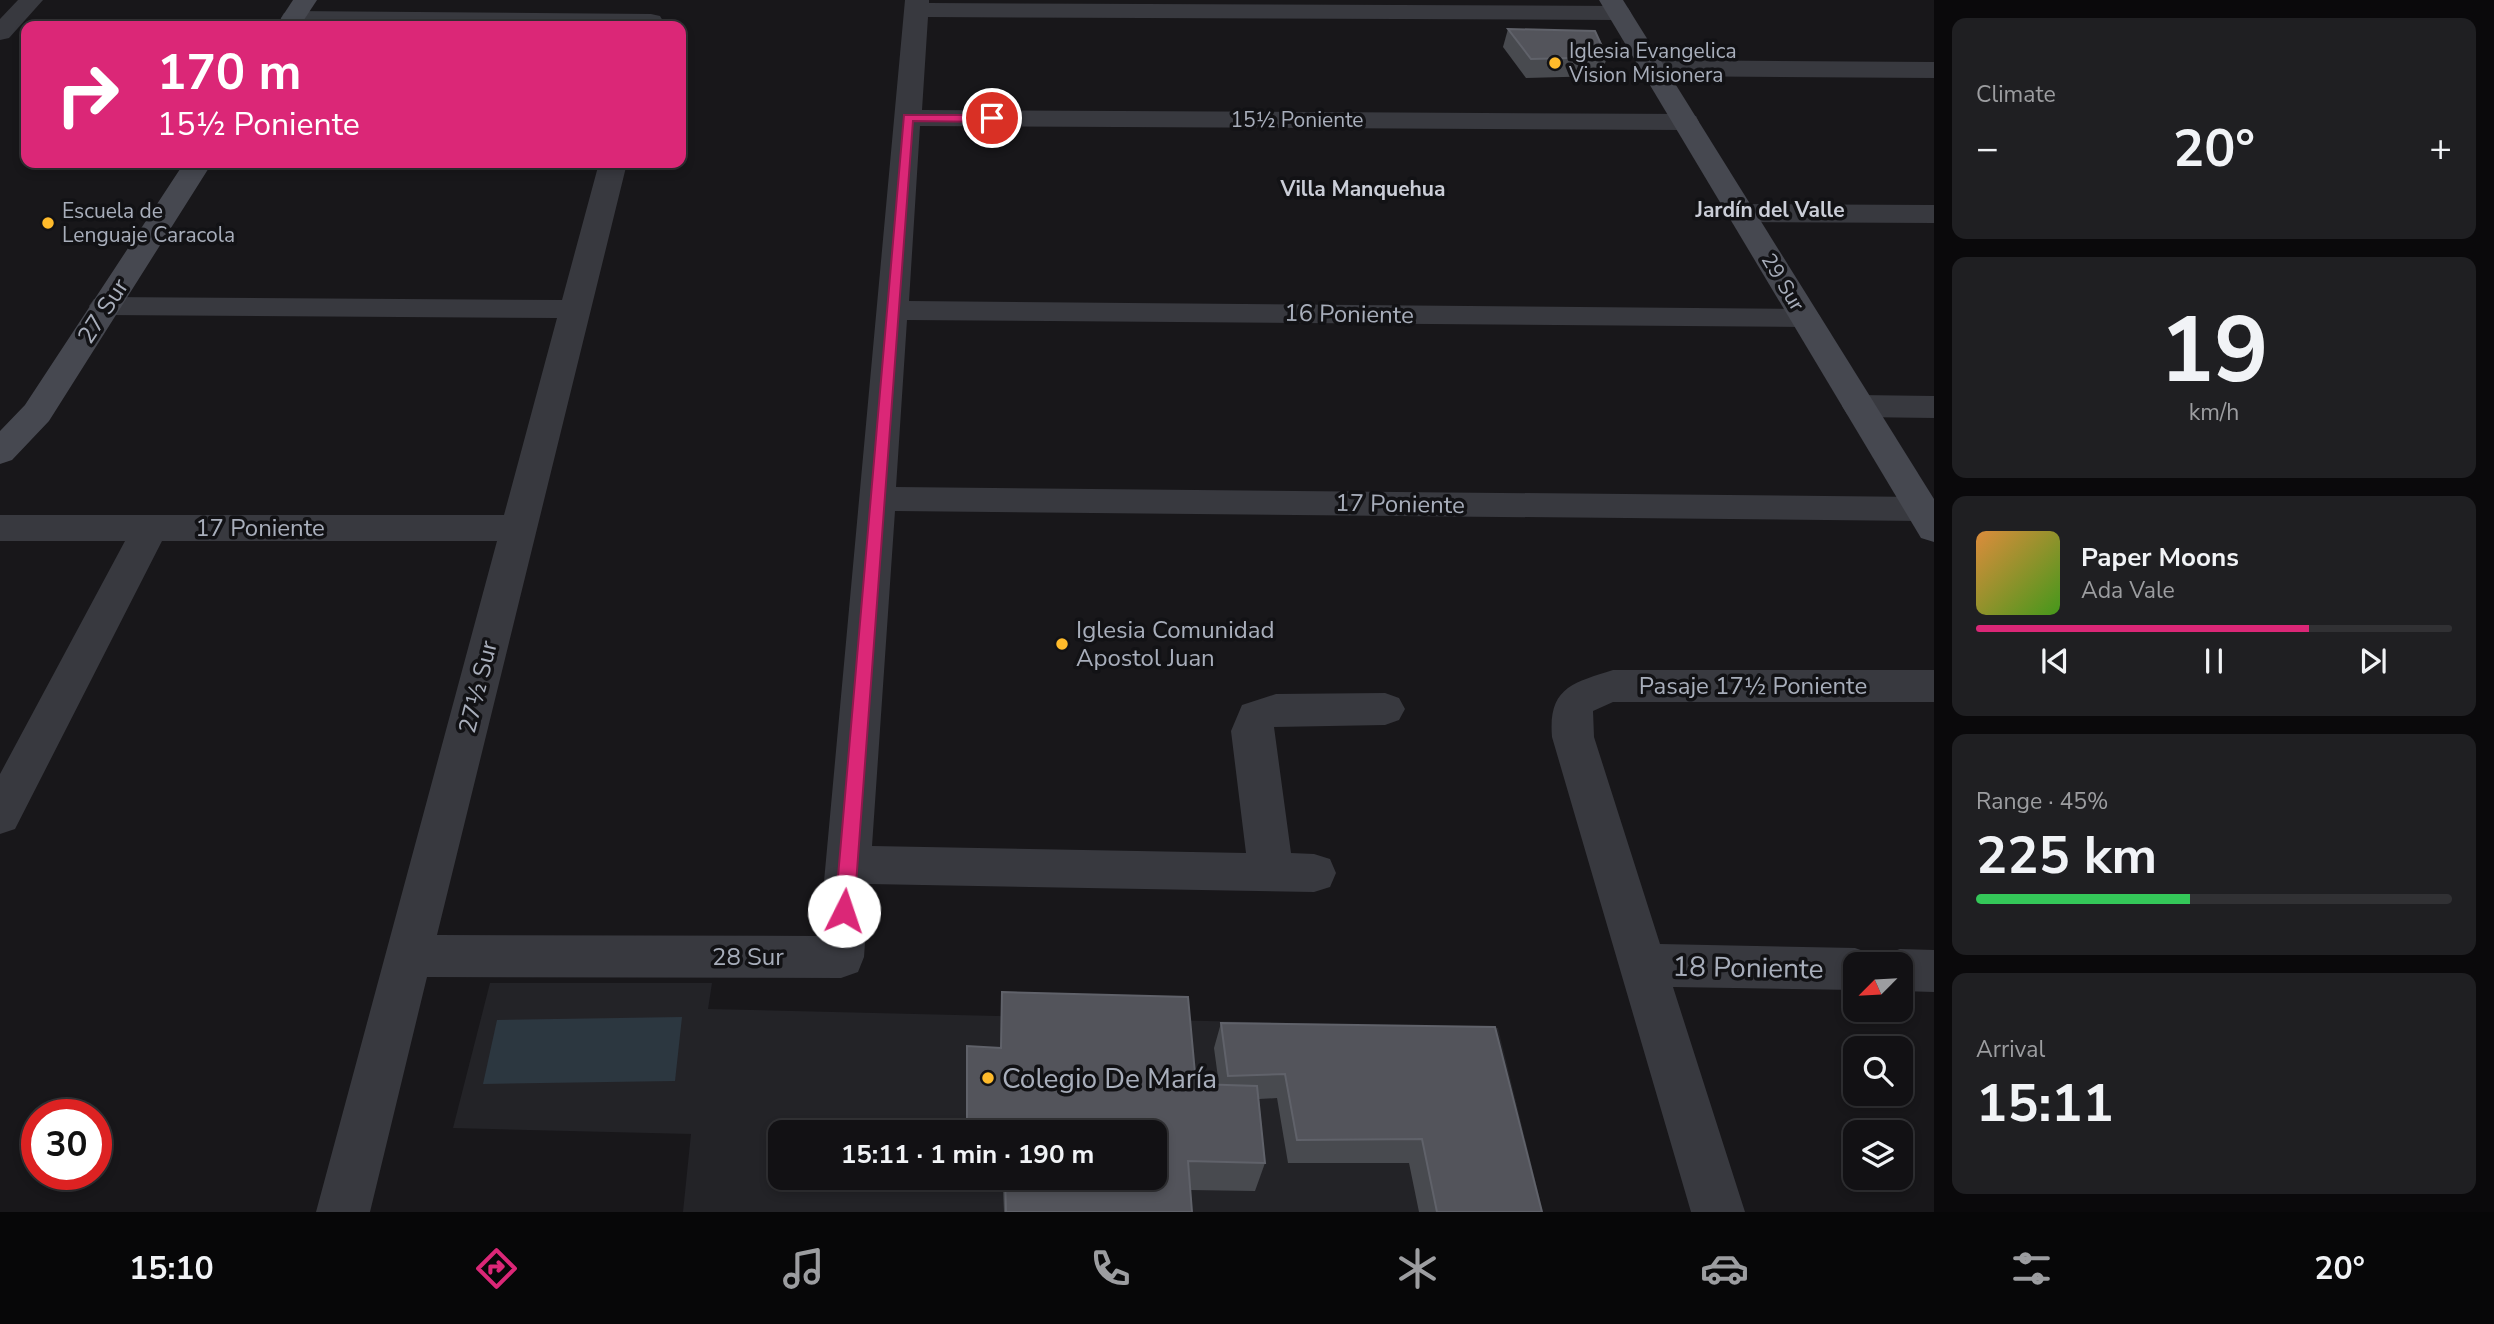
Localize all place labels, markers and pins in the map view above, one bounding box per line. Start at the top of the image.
place label: Iglesia Evangelica Vision Misionera [1568,37,1737,89]
marker: Iglesia Evangelica Vision Misionera [1547,55,1563,71]
pin [962,88,1022,148]
place label: Escuela de Lenguaje Caracola [62,197,235,249]
marker: Escuela de Lenguaje Caracola [40,215,56,231]
place label: Iglesia Comunidad Apostol Juan [1076,614,1275,674]
marker: Iglesia Comunidad Apostol Juan [1054,636,1070,652]
place label: Colegio De María [1002,1060,1217,1098]
marker: Colegio De María [980,1070,996,1086]

